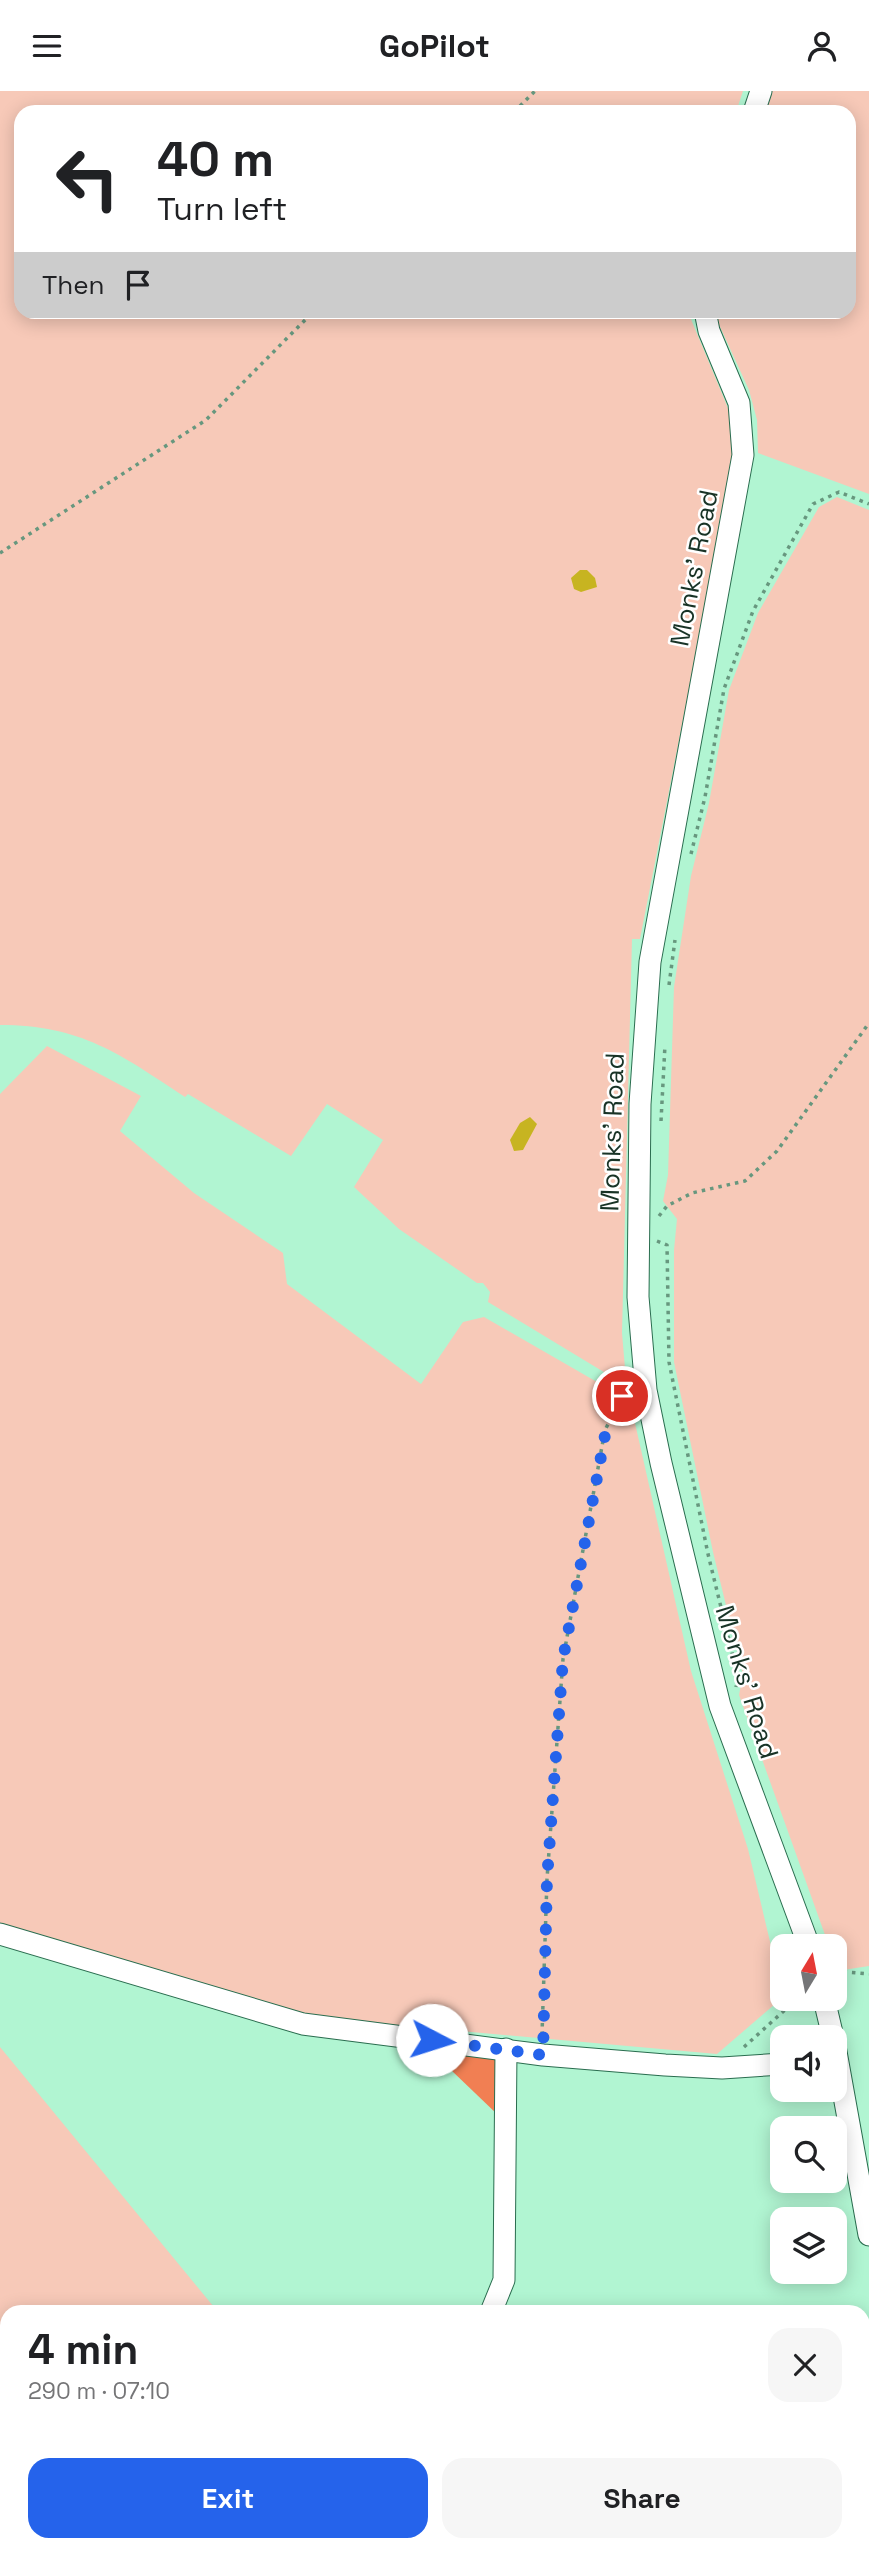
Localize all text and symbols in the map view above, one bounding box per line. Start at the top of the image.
text: GoPilot [379,26,490,66]
icon: menu [28,27,66,65]
icon: person [803,27,841,65]
text: 40 m [157,128,274,190]
icon: left [42,133,133,224]
text: Turn left [157,189,287,229]
icon: arrive [119,266,157,304]
text: Then [42,268,105,302]
street label: Monks' Road [662,487,726,649]
street label: Monks' Road [592,1052,632,1212]
pin [592,1366,652,1426]
icon: arrive [603,1377,641,1415]
street label: Monks' Road [708,1601,786,1763]
north arrow [770,1934,847,2011]
map controls [770,1934,847,2284]
position arrow [395,2003,469,2077]
button: sound [770,2025,847,2102]
button: search [770,2116,847,2193]
button: layers [770,2207,847,2284]
text: 4 min [28,2323,138,2376]
button: close [768,2328,842,2402]
text: 290 m · 07:10 [28,2376,170,2406]
button: Exit [28,2458,428,2538]
button: Share [442,2458,842,2538]

